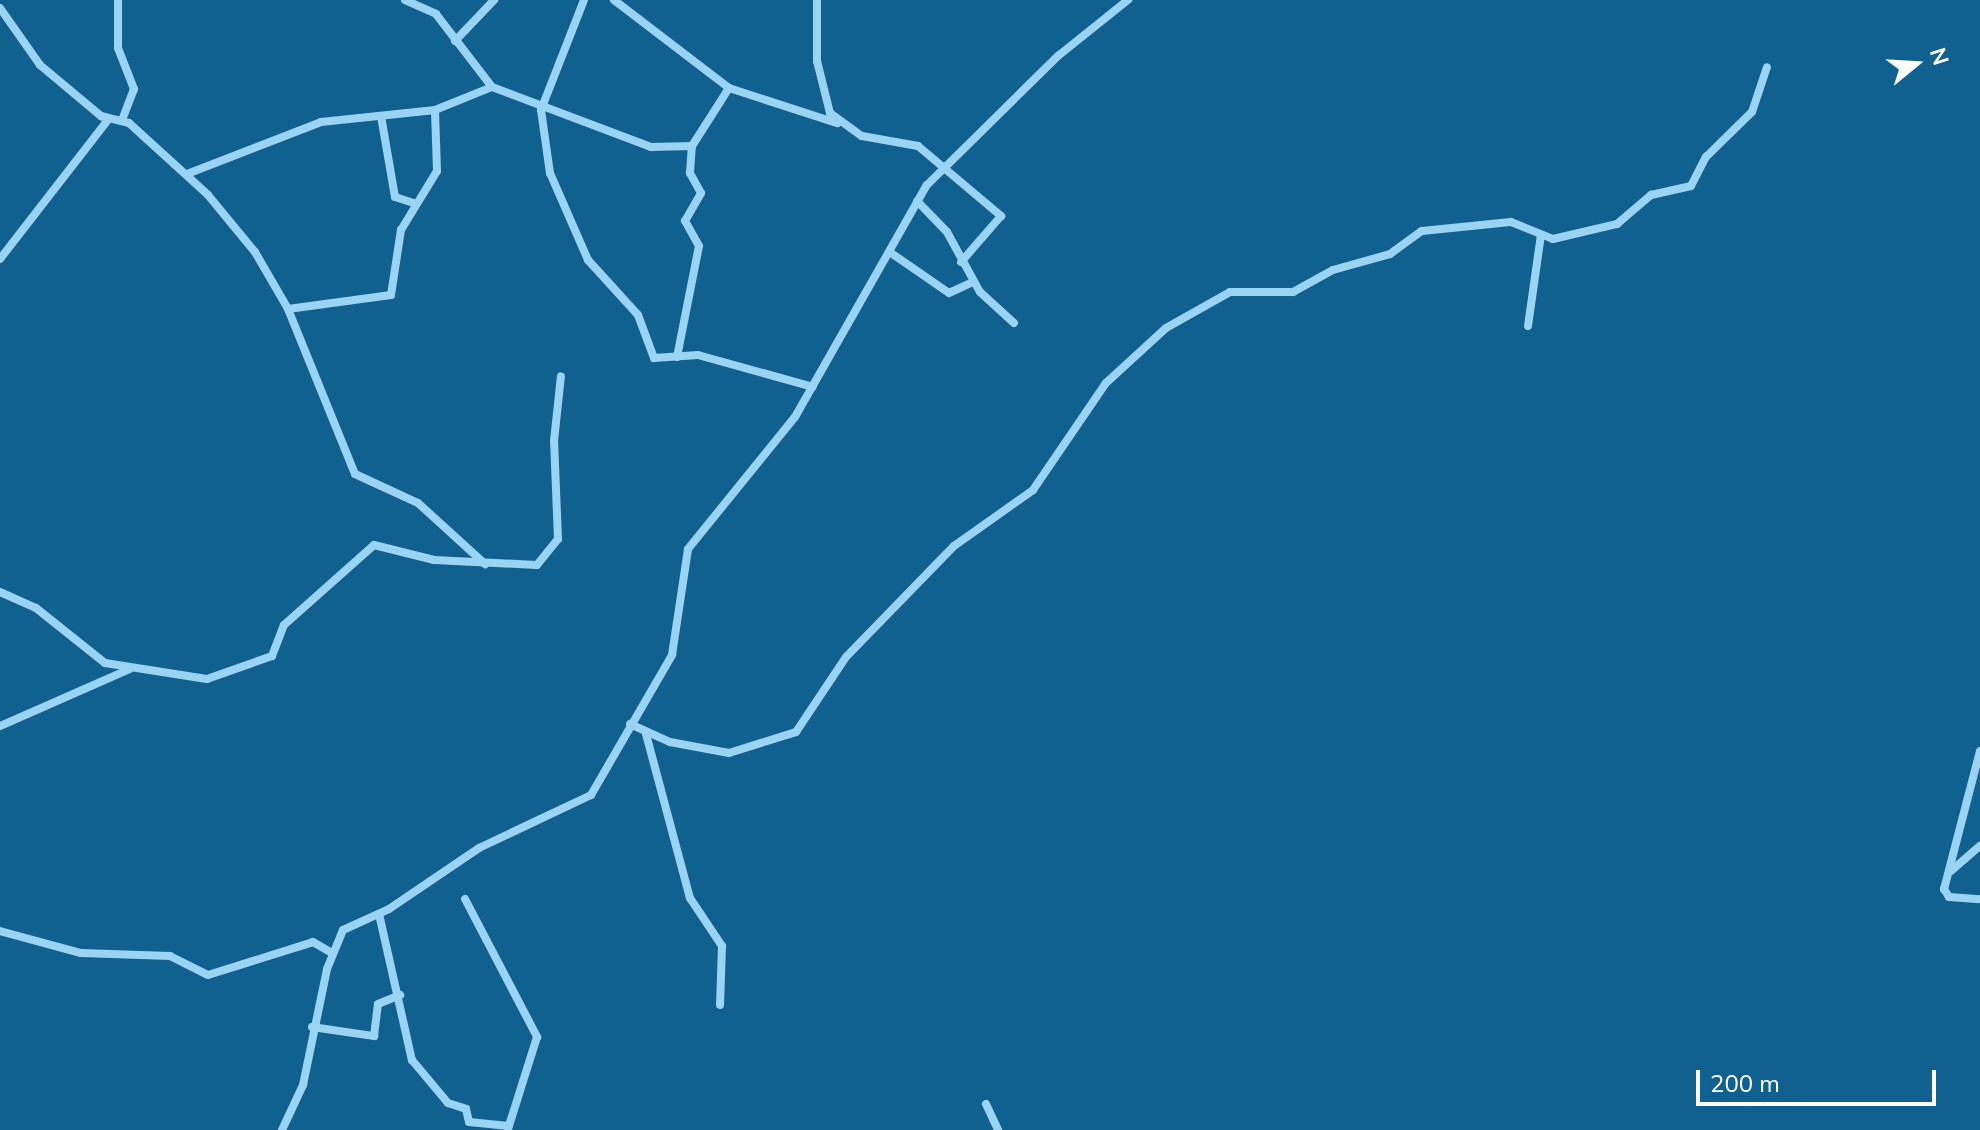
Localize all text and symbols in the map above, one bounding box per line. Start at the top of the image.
north arrow [1876,24,1956,104]
text: N [1922,44,1956,69]
scale bar [1700,1054,1940,1104]
text: 200 m [1710,1068,1780,1100]

